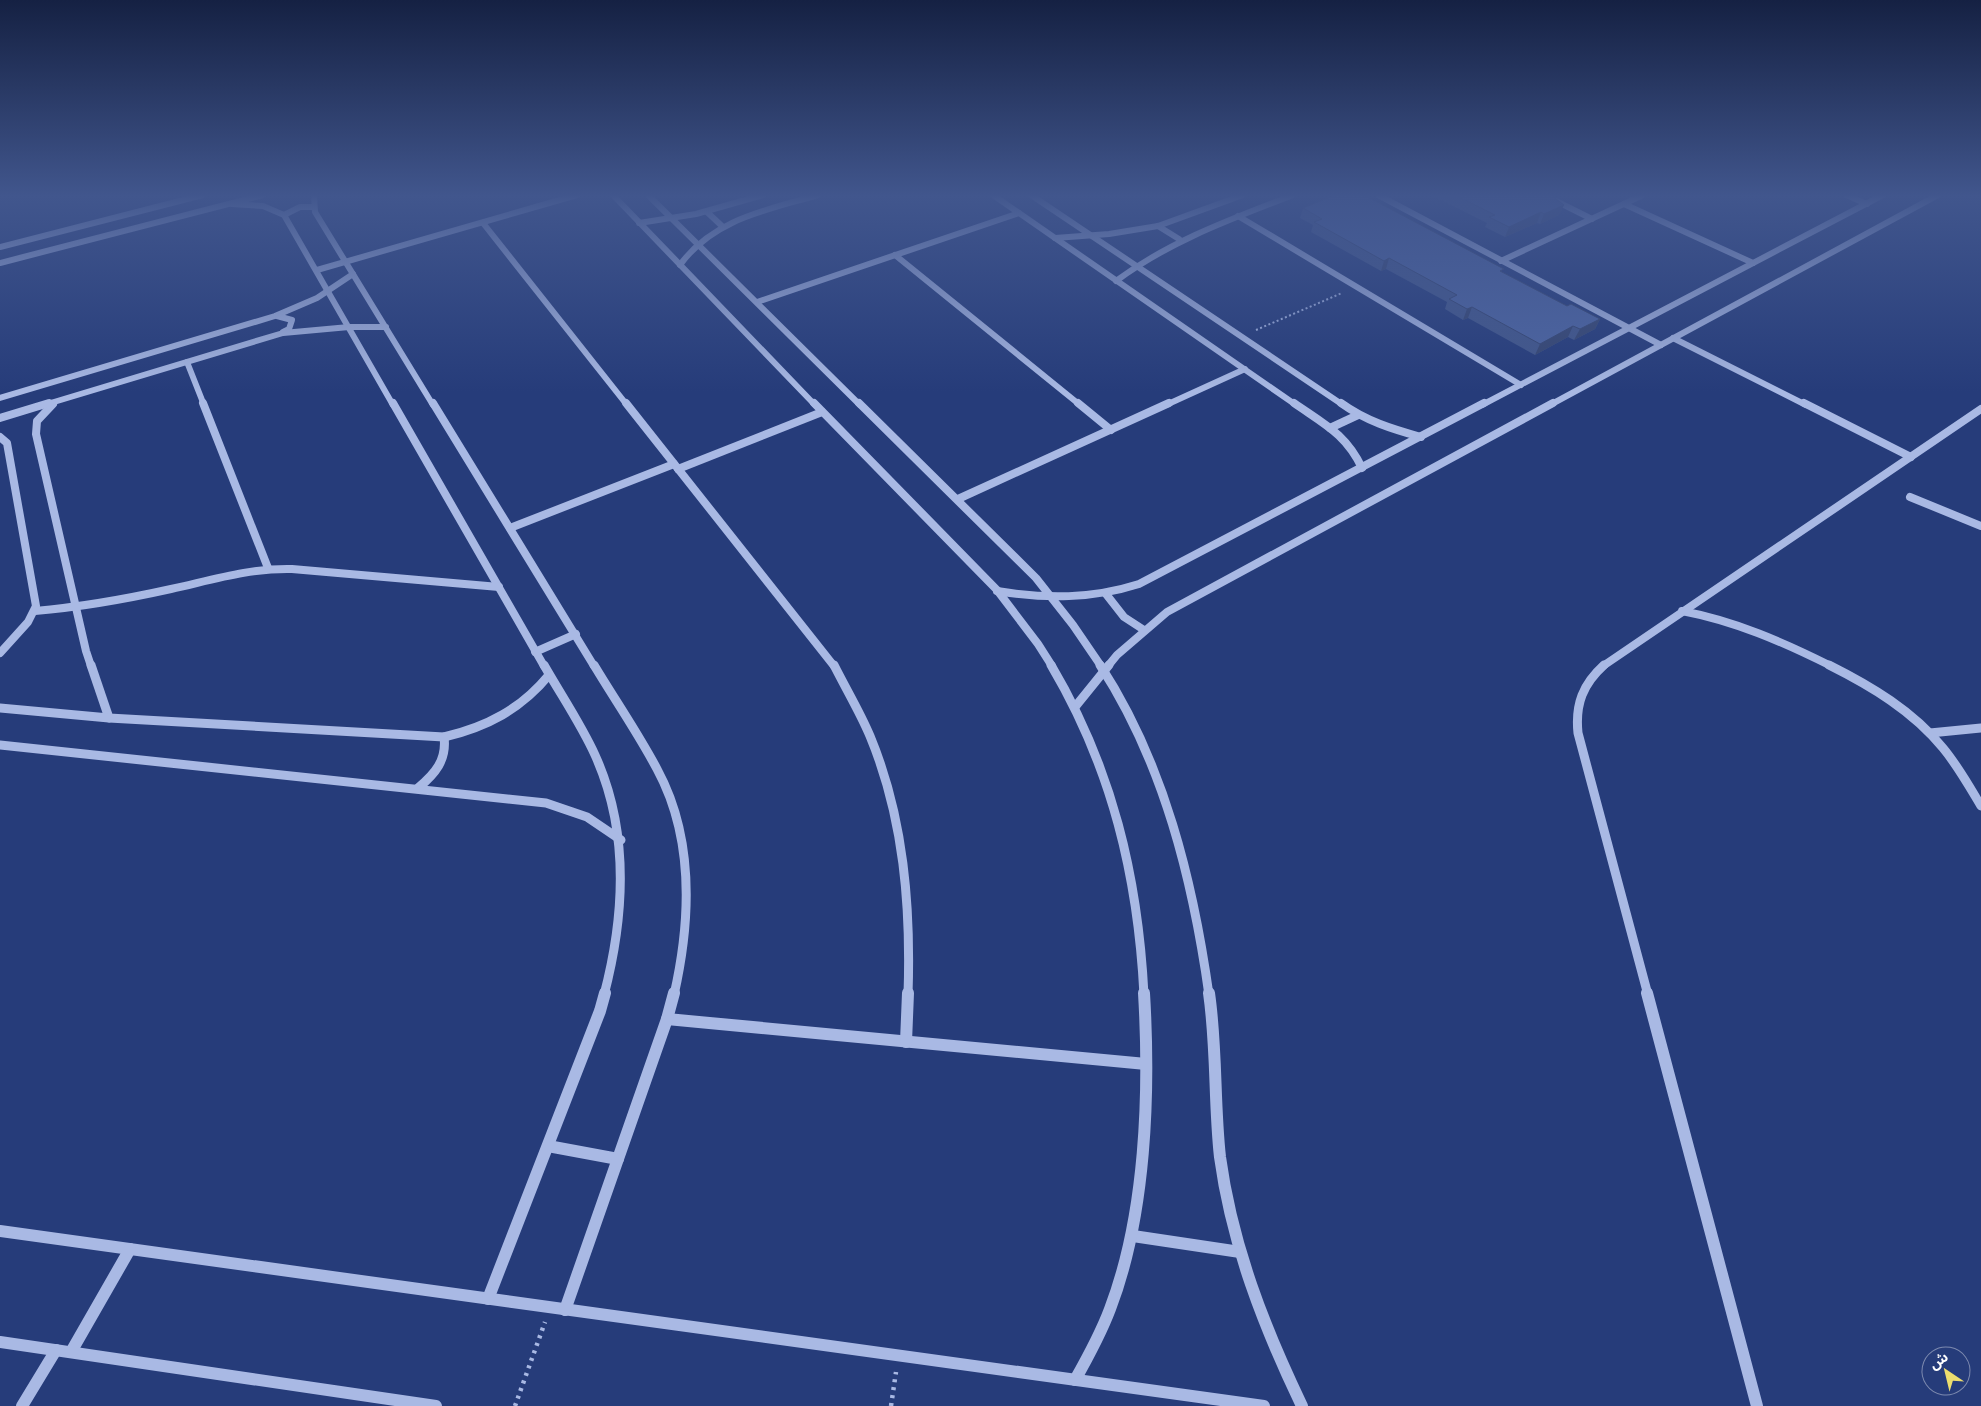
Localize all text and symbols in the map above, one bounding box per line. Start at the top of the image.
north arrow [1921,1346,1971,1396]
text: ش [1926,1348,1952,1373]

